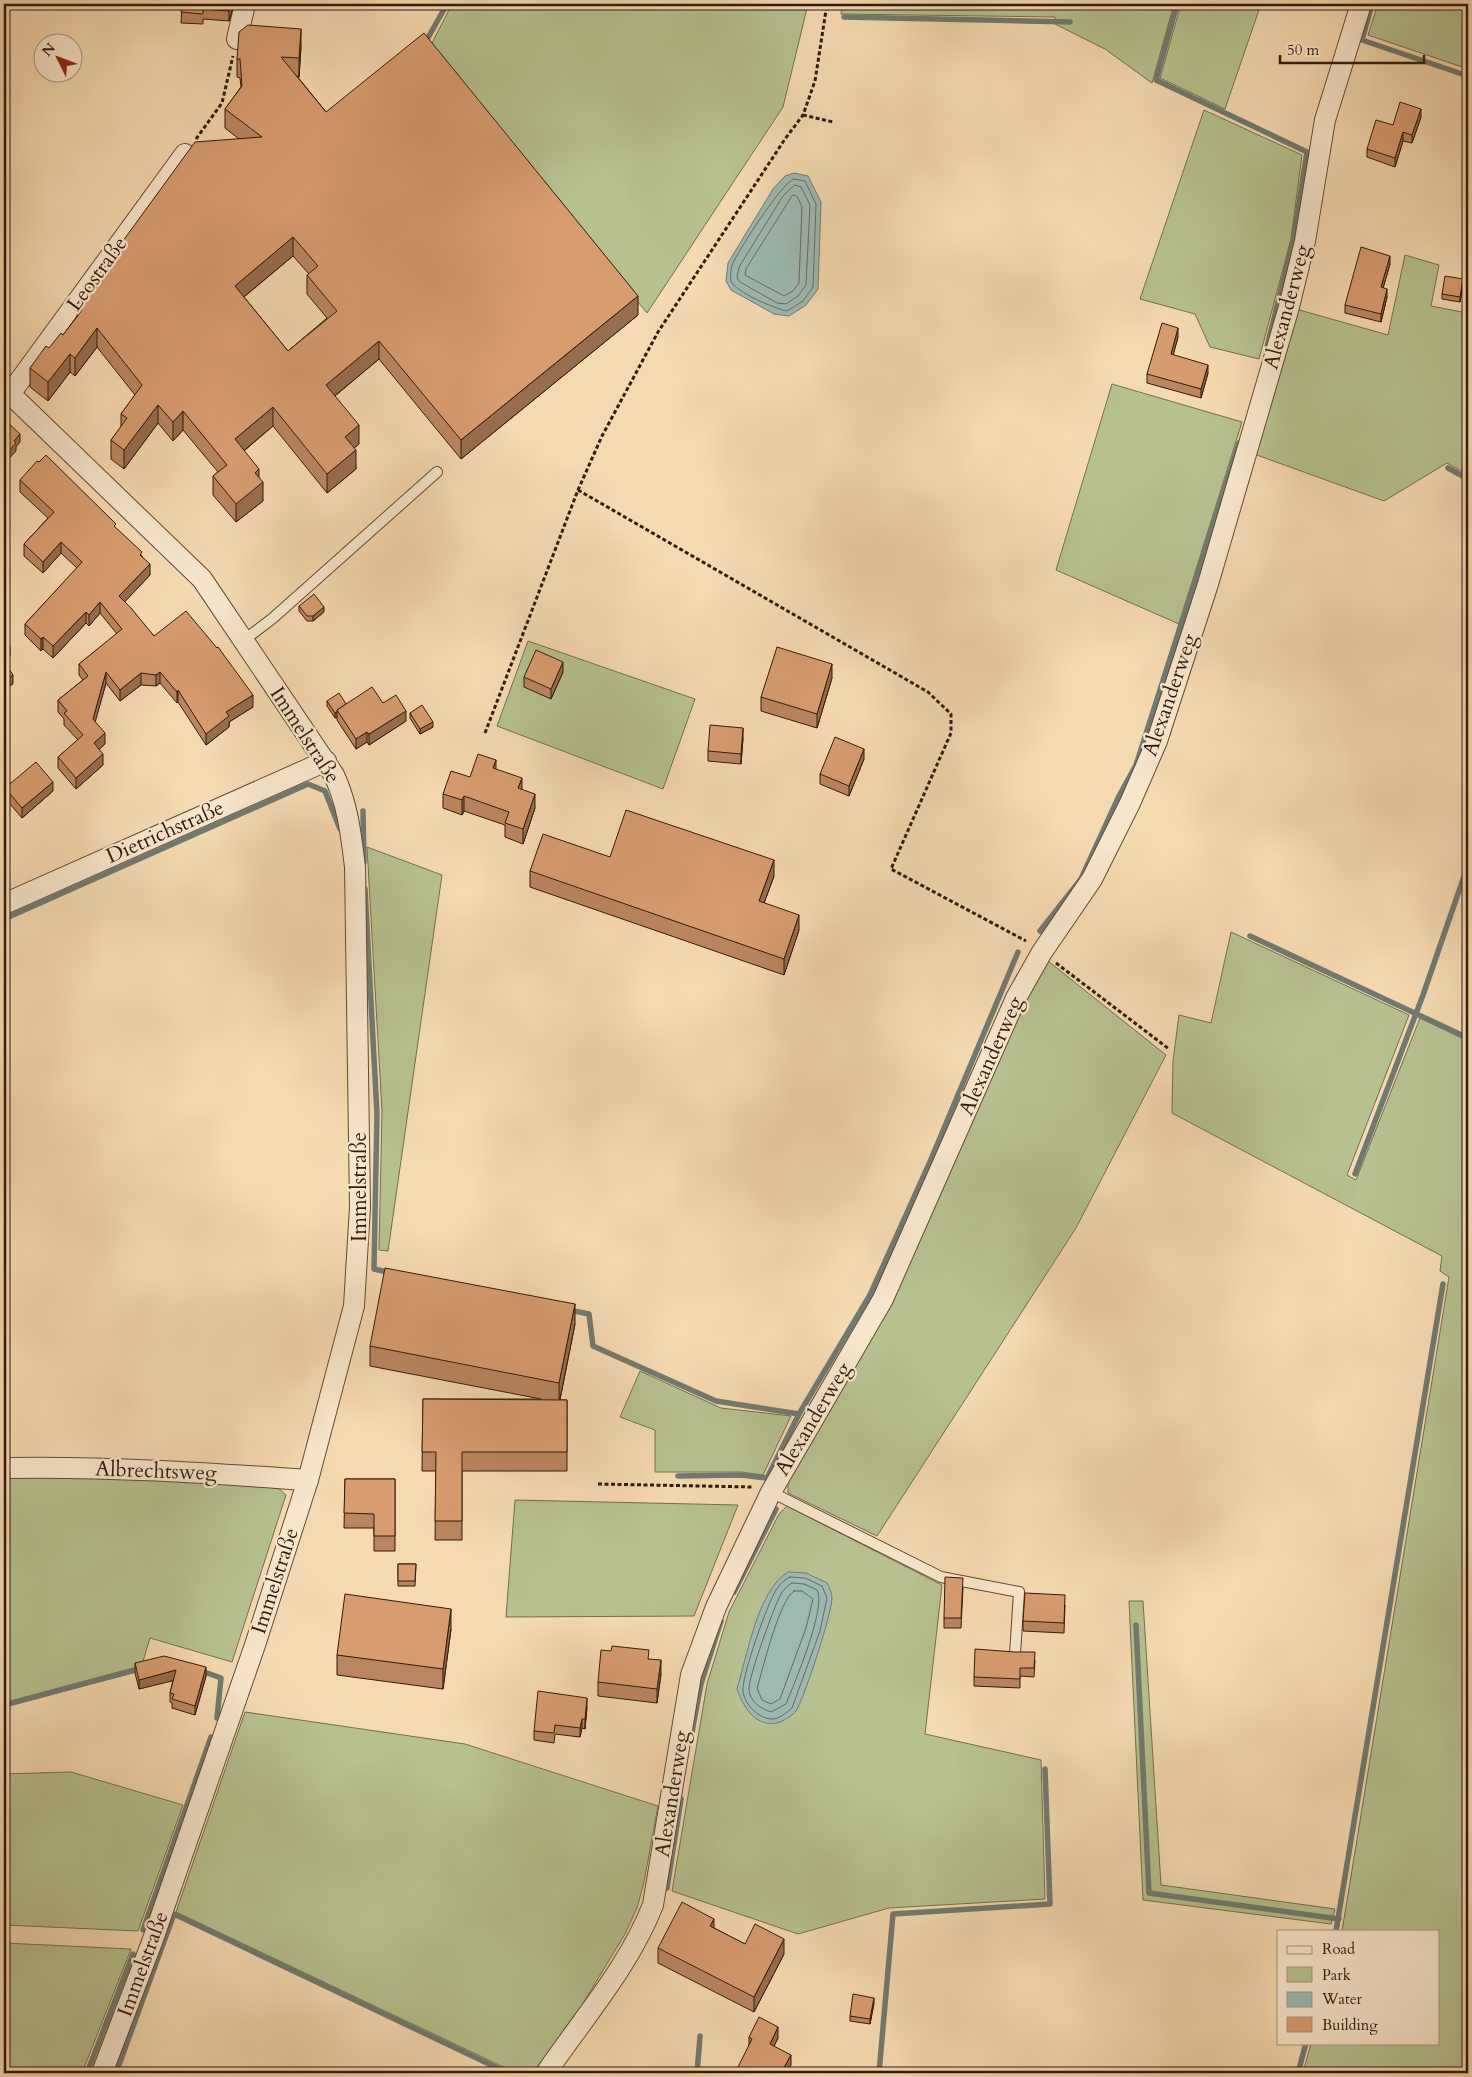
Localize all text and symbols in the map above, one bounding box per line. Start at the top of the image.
north arrow [32,32,82,82]
scale bar [1280,32,1423,64]
text: N [38,39,60,61]
text: 50 m [1287,40,1319,60]
street label: Leostraße [60,231,134,317]
street label: Alexanderweg [1256,241,1318,372]
street label: Alexanderweg [1135,630,1205,760]
street label: Immelstraße [263,681,347,789]
street label: Dietrichstraße [101,793,229,871]
street label: Alexanderweg [952,992,1030,1120]
street label: Immelstraße [345,1132,374,1242]
street label: Alexanderweg [768,1357,858,1481]
street label: Albrechtsweg [95,1454,218,1488]
street label: Immelstraße [244,1524,306,1638]
street label: Alexanderweg [648,1728,696,1859]
street label: Immelstraße [111,1907,175,2021]
legend [1277,1930,1440,2044]
text: Road [1322,1939,1355,1959]
text: Park [1322,1965,1351,1985]
text: Water [1321,1989,1363,2009]
text: Building [1322,2015,1378,2035]

